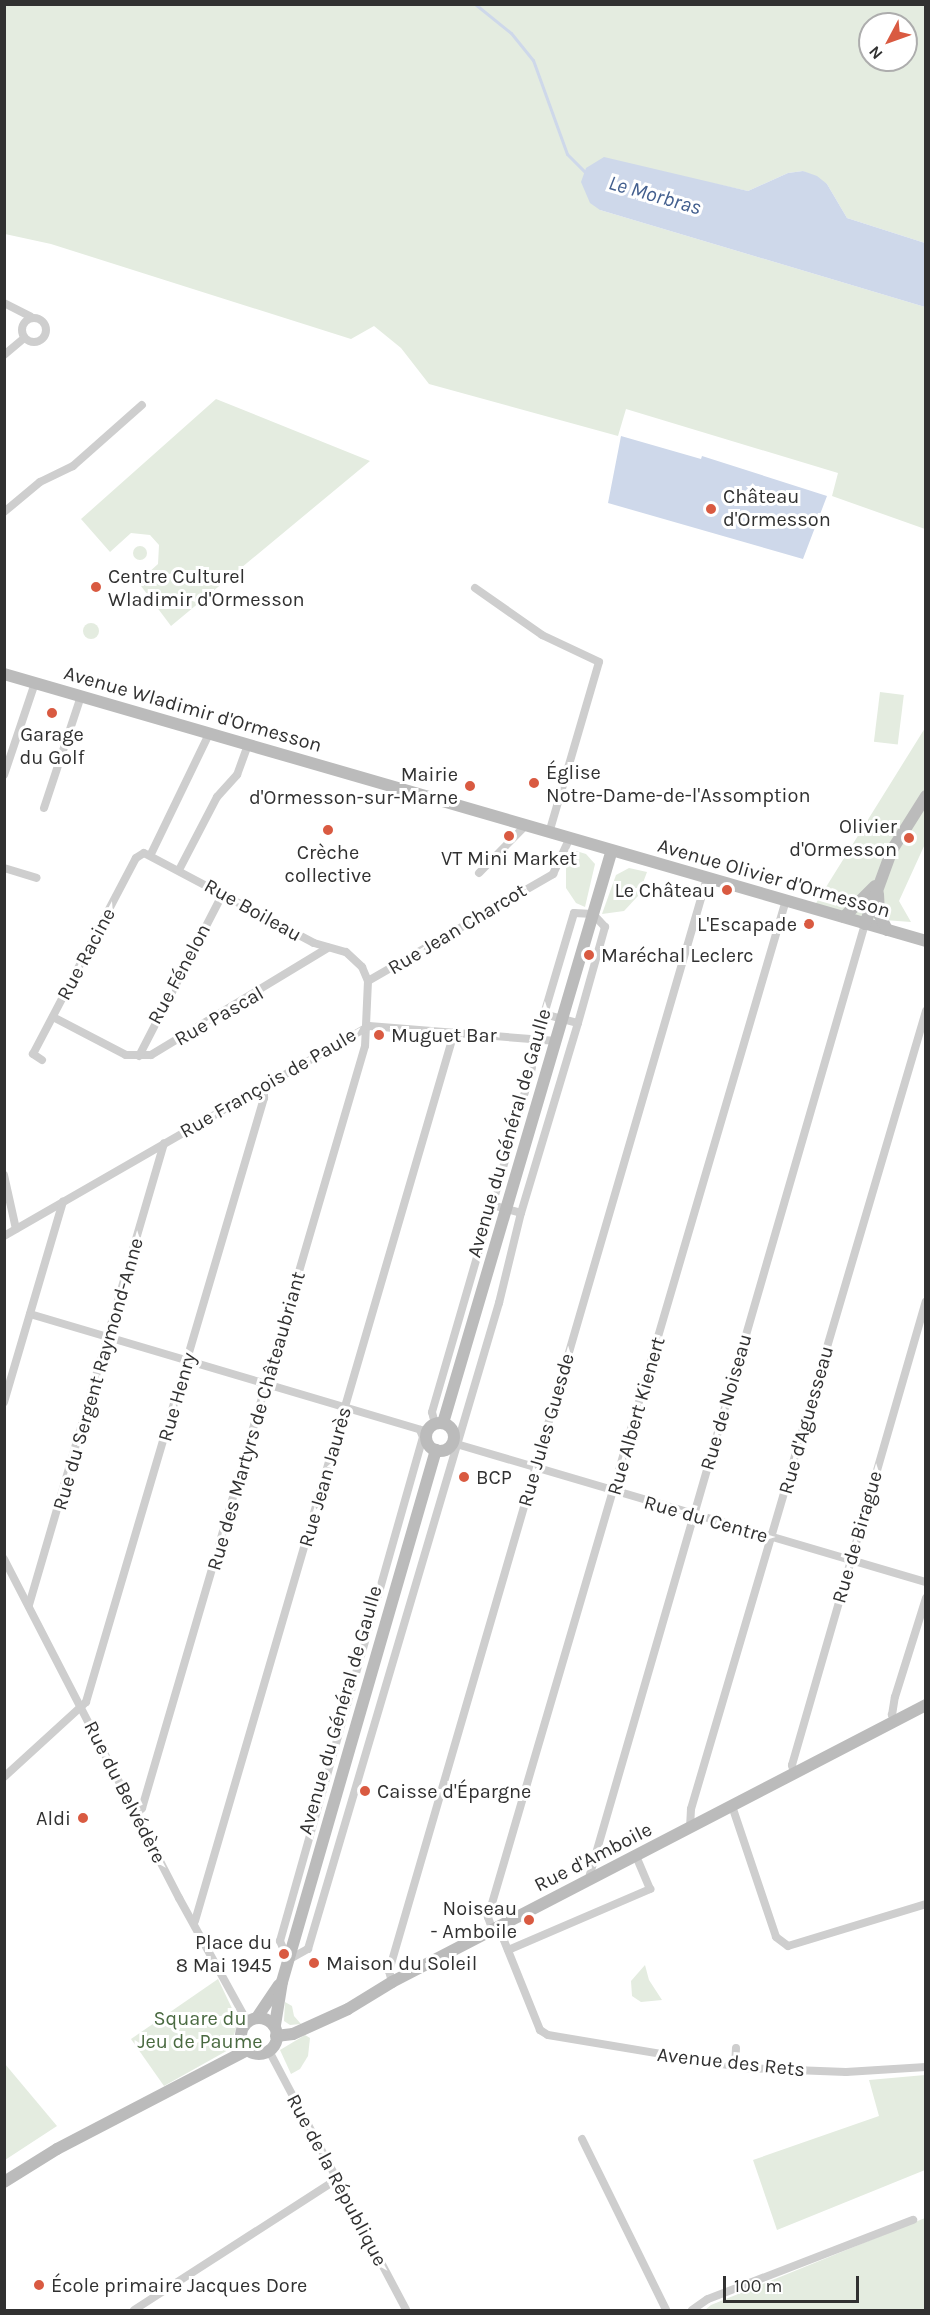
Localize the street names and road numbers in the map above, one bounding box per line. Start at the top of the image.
street label: Avenue Wladimir d'Ormesson [61,661,325,757]
street label: Avenue Olivier d'Ormesson [655,833,893,923]
street label: Rue Boileau [200,873,306,947]
street label: Rue Jean Charcot [384,878,530,980]
street label: Rue Racine [52,904,120,1004]
street label: Rue Fénelon [142,920,216,1028]
street label: Rue Pascal [170,981,268,1051]
street label: Avenue du Général de Gaulle [462,1006,556,1260]
street label: Rue François de Paule [176,1023,360,1143]
street label: Rue du Sergent Raymond-Anne [48,1235,148,1513]
street label: Rue des Martyrs de Châteaubriant [202,1269,310,1573]
street label: Rue de Noiseau [695,1331,757,1473]
street label: Rue Albert Kienert [602,1334,670,1498]
street label: Rue d'Aguesseau [773,1343,839,1497]
street label: Rue Henry [153,1350,201,1444]
street label: Rue Jules Guesde [513,1350,579,1510]
street label: Rue Jean Jaurès [294,1404,356,1550]
street label: Rue de Birague [827,1468,887,1606]
street label: Rue du Centre [641,1490,771,1548]
street label: Avenue du Général de Gaulle [293,1583,387,1837]
street label: Rue du Belvédère [79,1717,171,1867]
street label: Rue d'Amboile [530,1817,656,1897]
street label: Avenue des Rets [656,2042,806,2082]
street label: Rue de la République [281,2090,393,2270]

